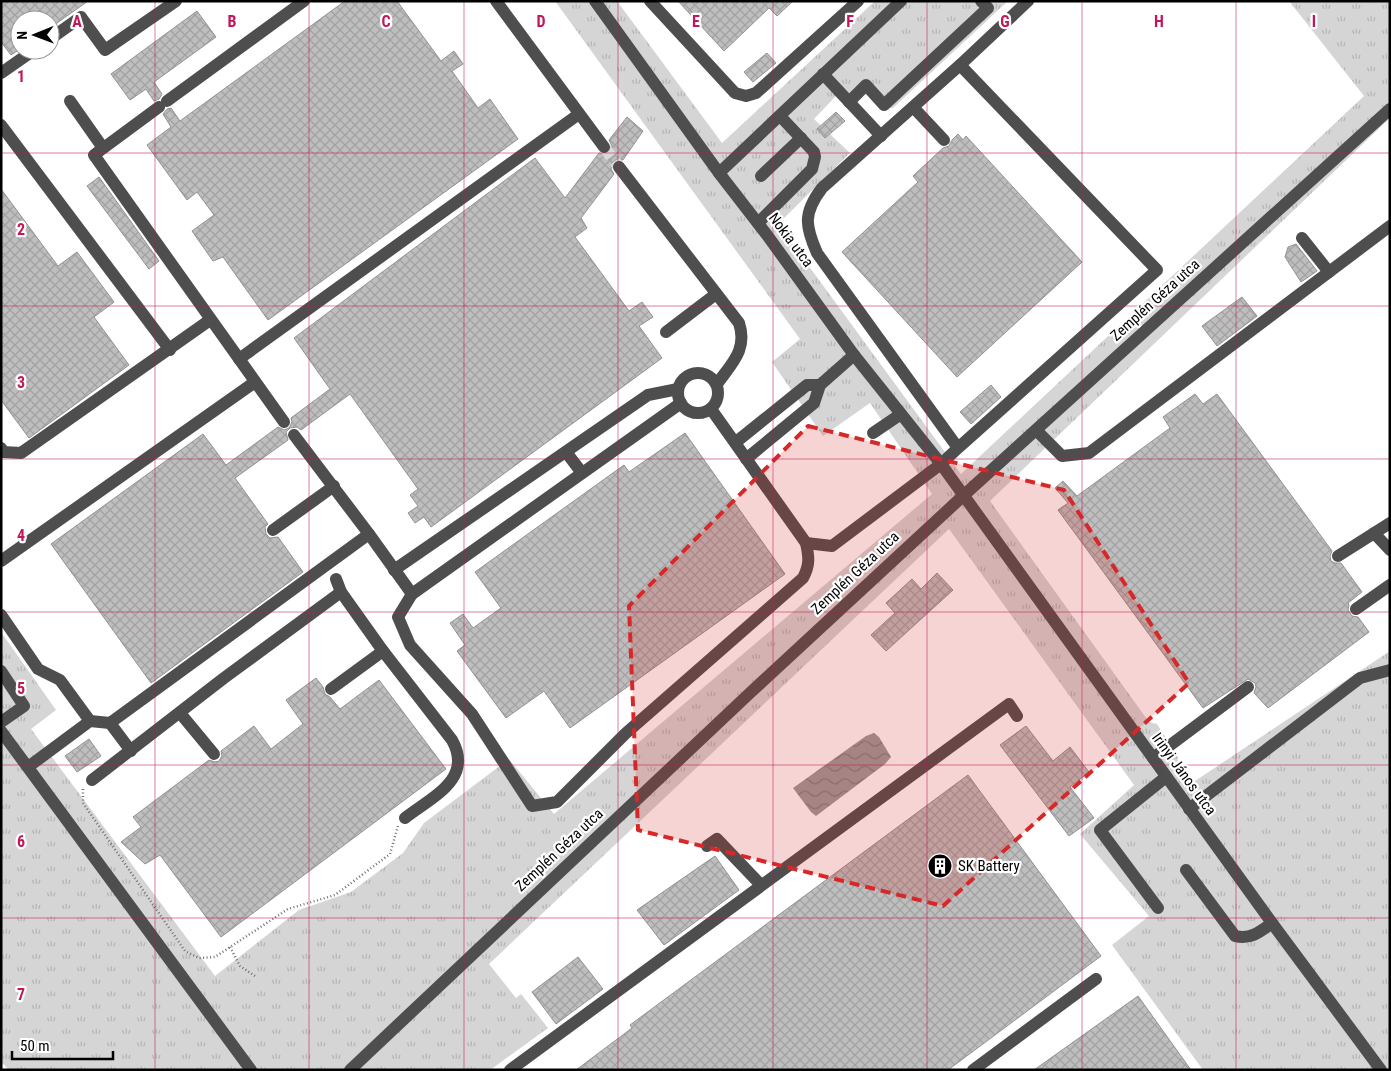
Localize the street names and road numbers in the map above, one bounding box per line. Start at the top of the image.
street label: Nokia utca [765,209,817,271]
street label: Zemplén Géza utca [1107,255,1203,345]
street label: Zemplén Géza utca [807,528,903,618]
street label: Irinyi János utca [1148,729,1220,819]
street label: Zemplén Géza utca [511,805,607,895]

